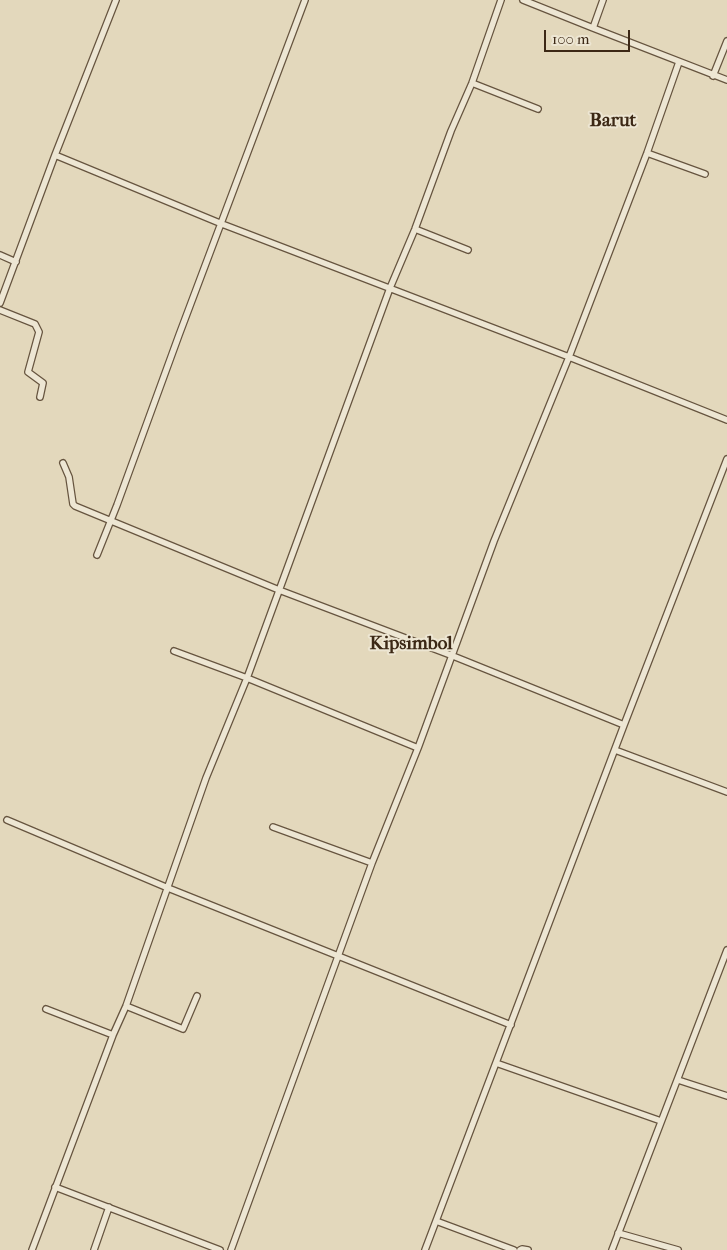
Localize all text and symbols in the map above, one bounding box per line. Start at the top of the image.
scale bar [547,20,633,52]
text: 100 m [552,30,590,48]
district label: Barut [590,110,636,132]
district label: Kipsimbol [370,633,452,655]

